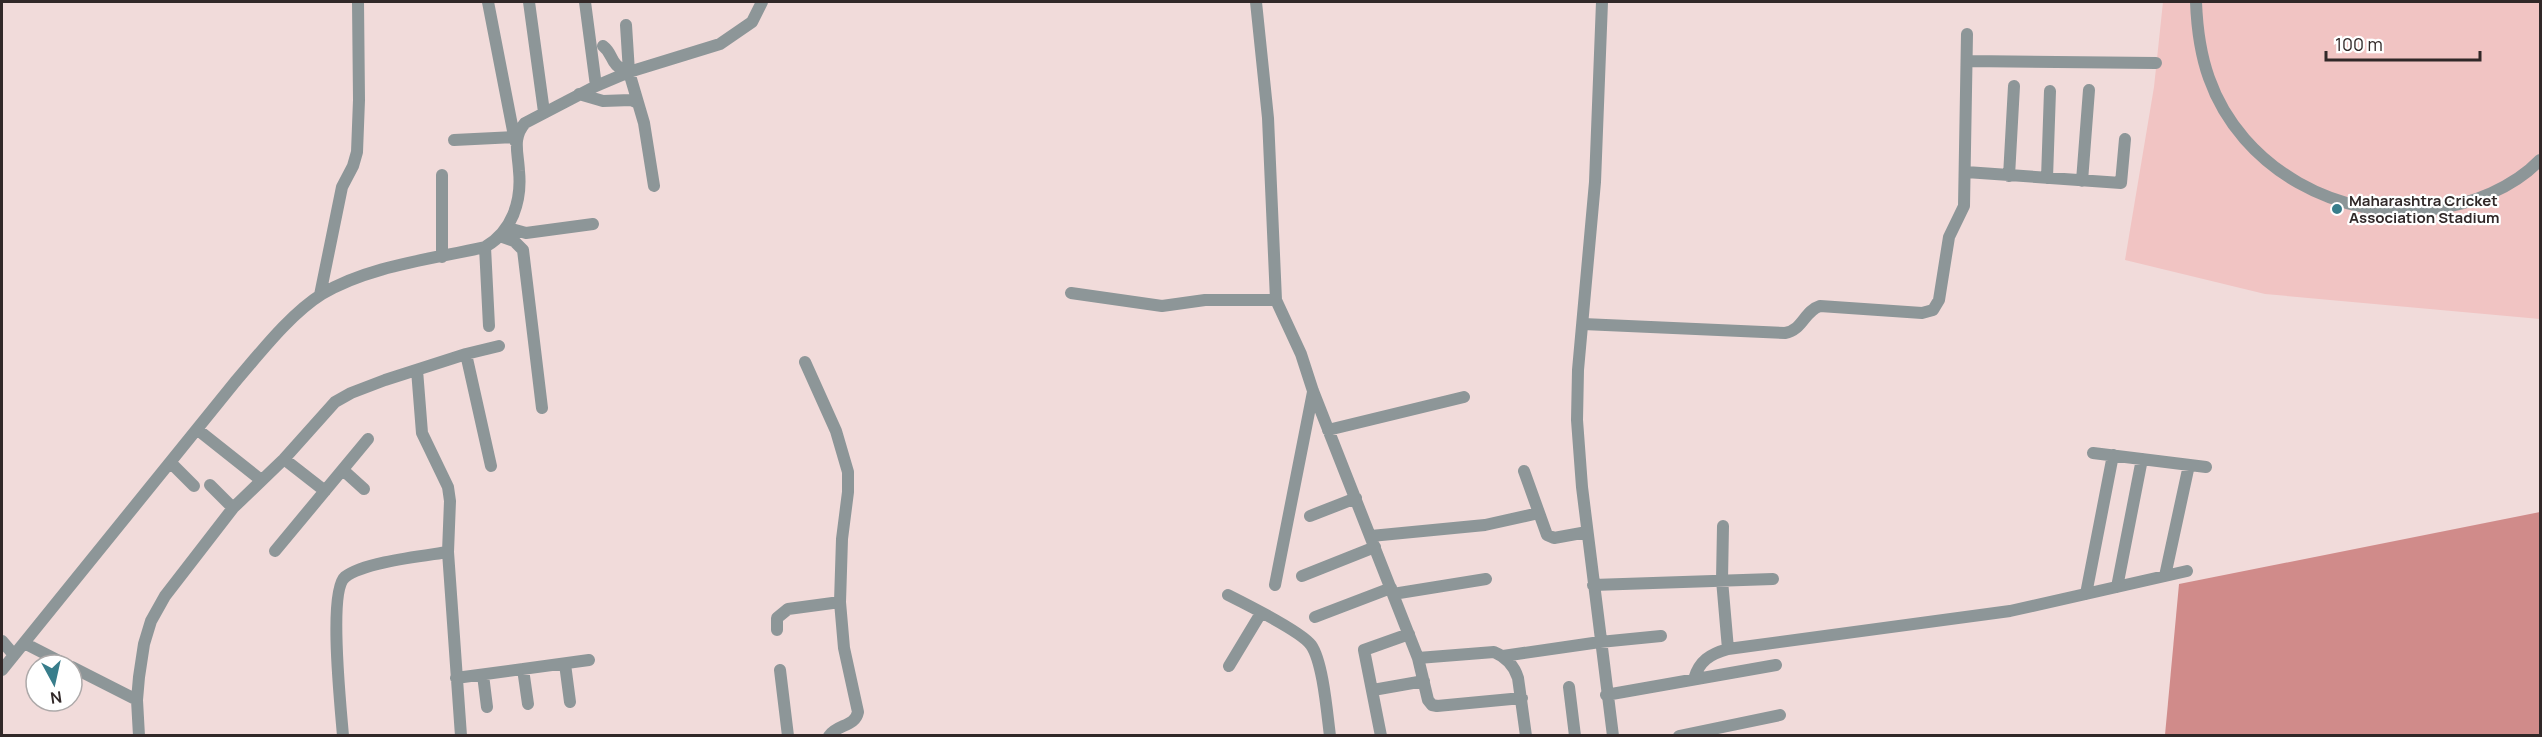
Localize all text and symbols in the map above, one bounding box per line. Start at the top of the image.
scale bar [2326,24,2480,62]
text: 100 m [2335,32,2383,56]
place label: Maharashtra Cricket Association Stadium [2349,190,2500,228]
marker: Maharashtra Cricket Association Stadium [2330,202,2344,216]
north arrow [24,653,84,713]
text: N [49,686,63,710]

